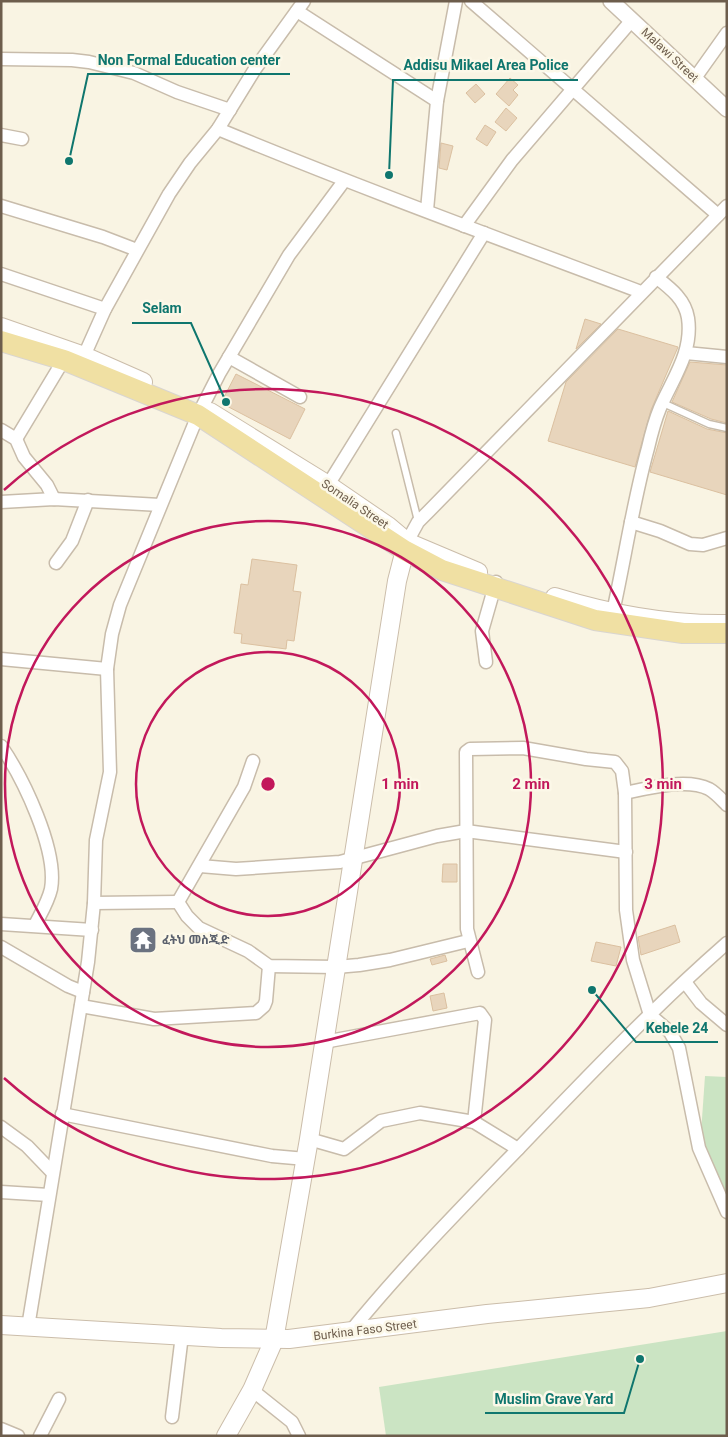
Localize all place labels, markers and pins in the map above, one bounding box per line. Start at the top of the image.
callout: Non Formal Education center [88,45,290,74]
callout: Addisu Mikael Area Police [393,51,578,80]
callout: Selam [132,294,191,323]
centre of rings [259,775,277,793]
temple icon: ፈትህ መስጂድ [128,925,158,955]
place label: ፈትህ መስጂድ [162,933,230,947]
callout: Kebele 24 [636,1013,718,1042]
callout: Muslim Grave Yard [485,1384,624,1413]

